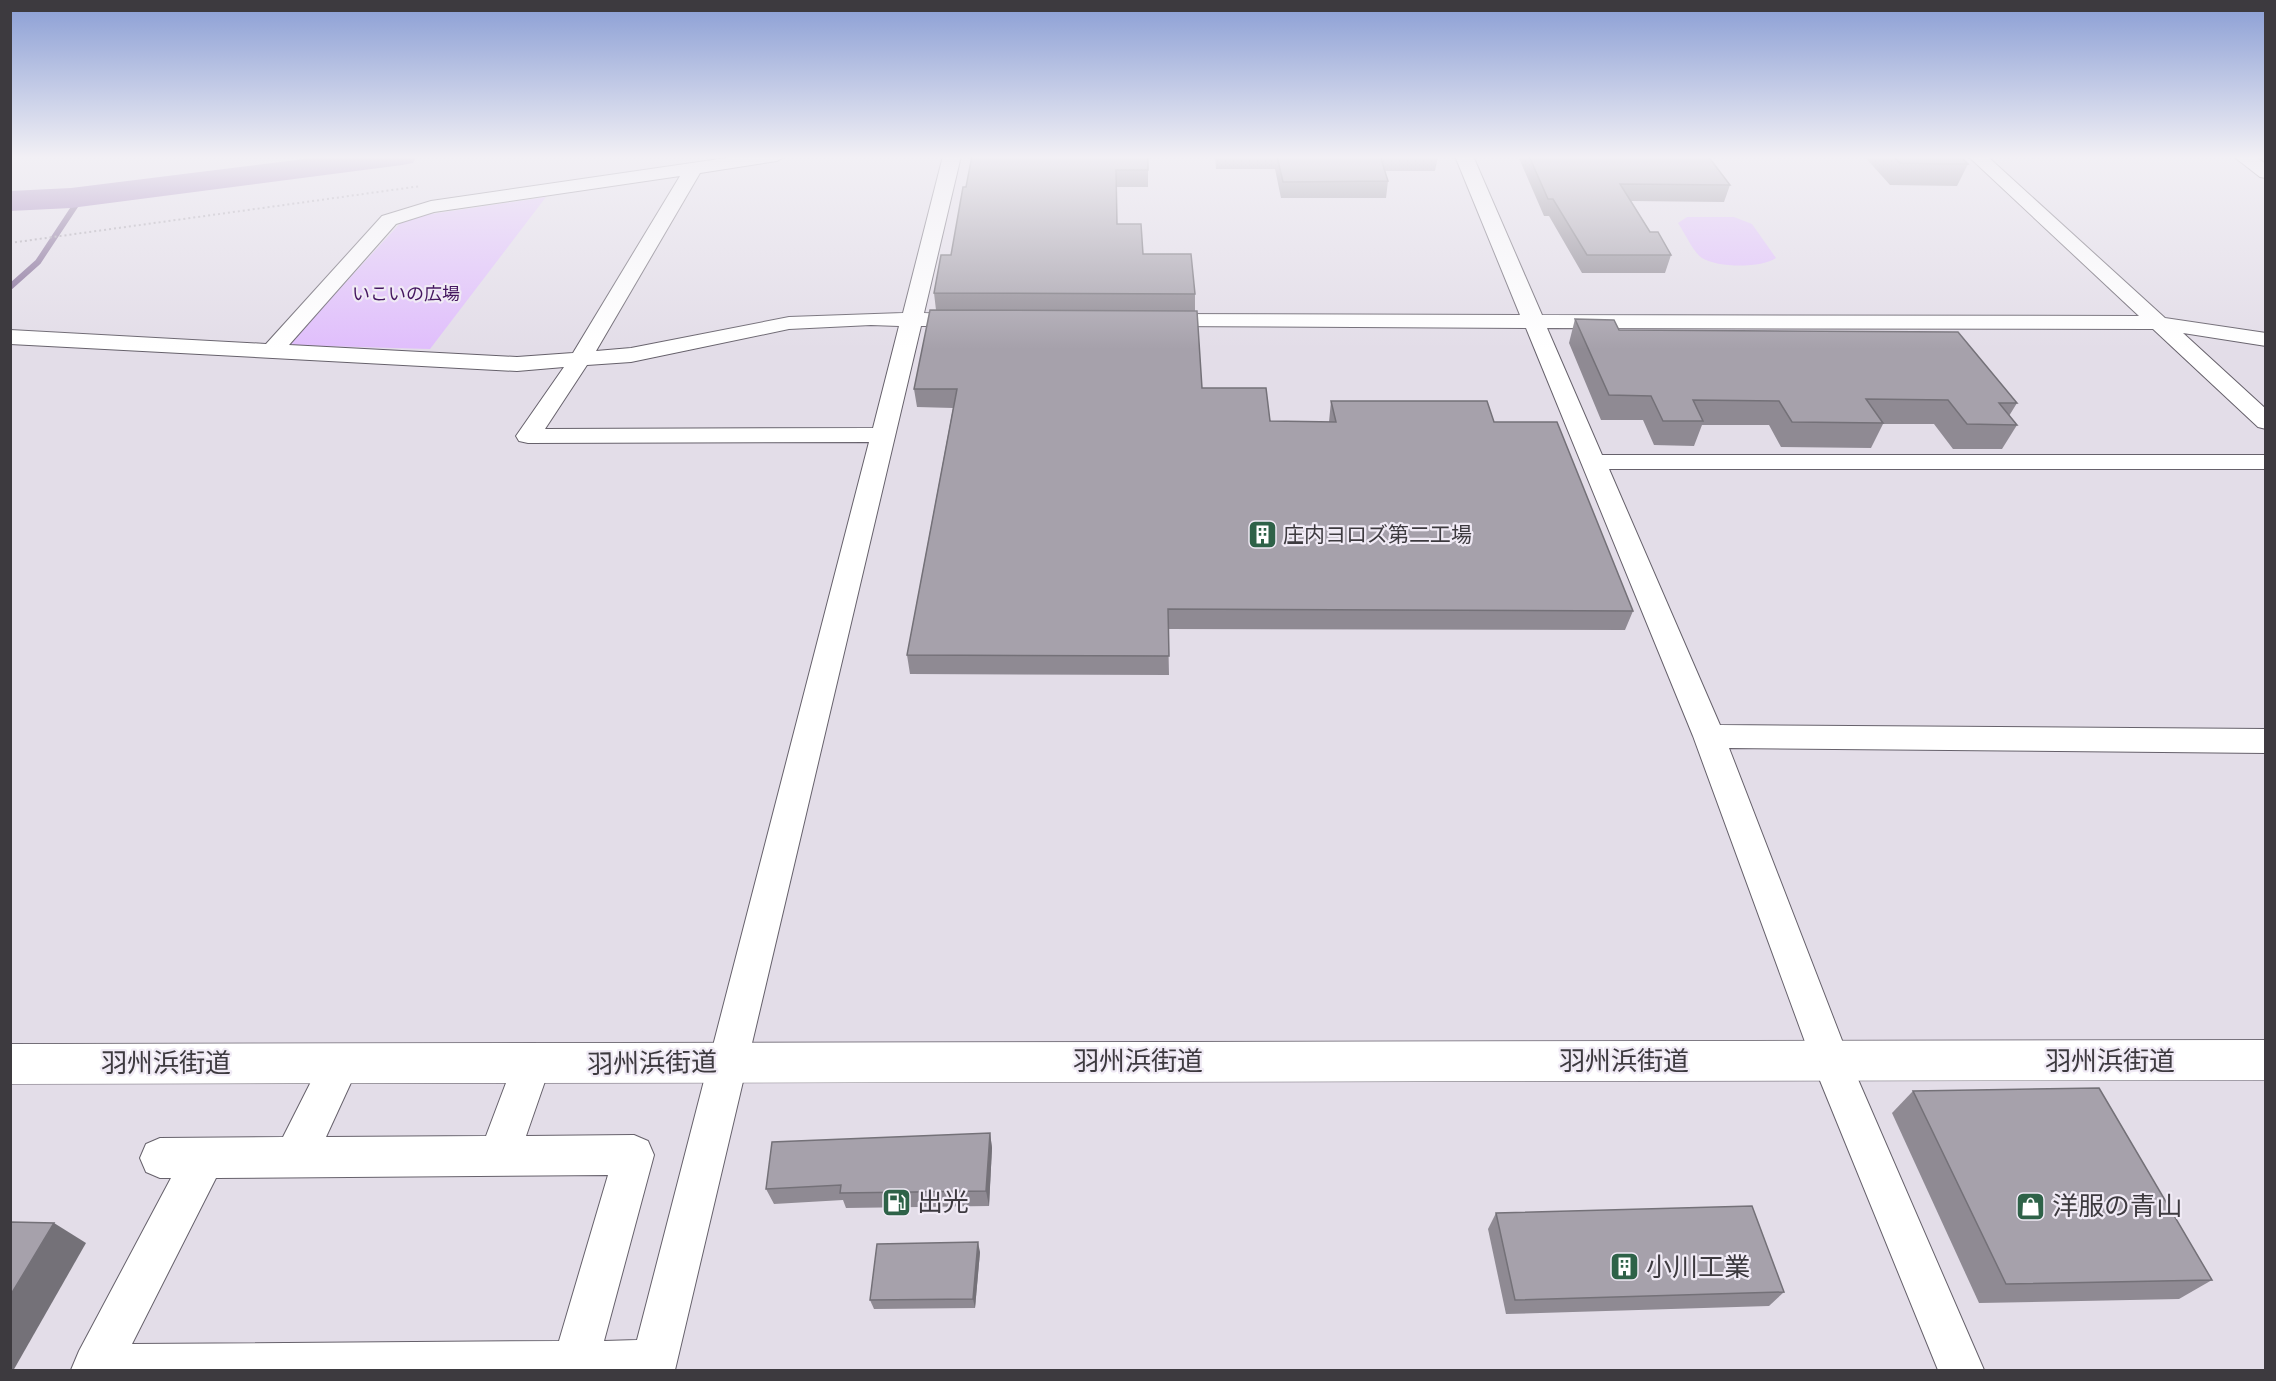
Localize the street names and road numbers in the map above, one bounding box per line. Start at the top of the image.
street label: 羽州浜街道 [1073,1043,1203,1079]
street label: 羽州浜街道 [1559,1043,1689,1079]
street label: 羽州浜街道 [2045,1043,2175,1079]
street label: 羽州浜街道 [587,1044,717,1082]
street label: 羽州浜街道 [101,1045,231,1081]

